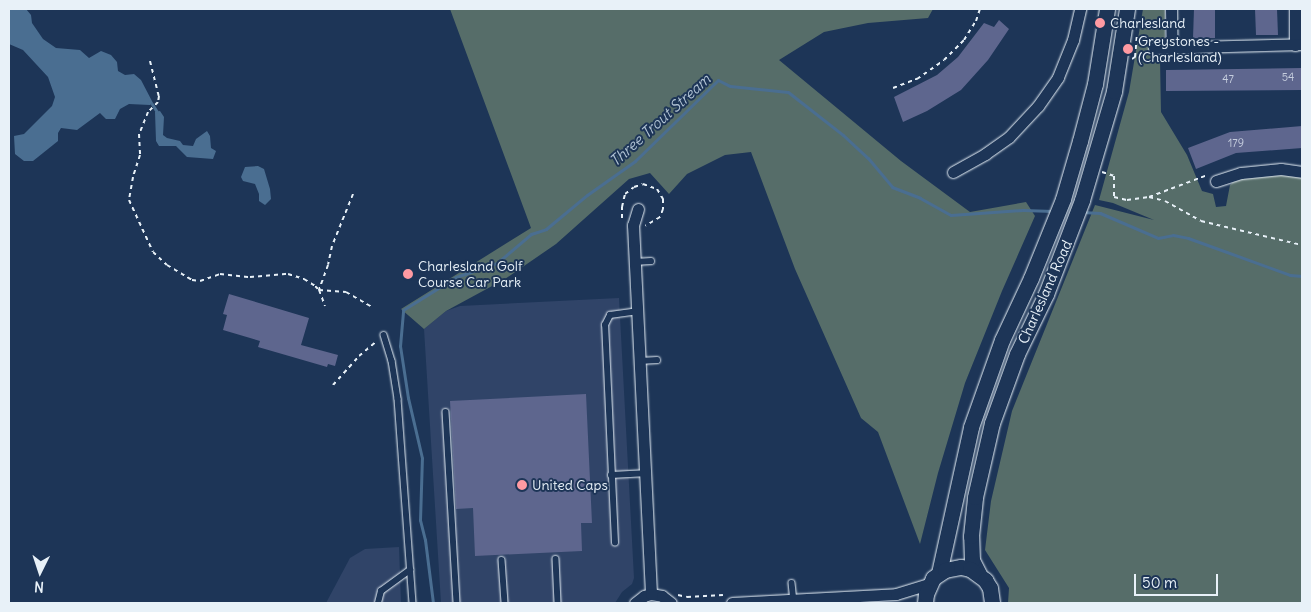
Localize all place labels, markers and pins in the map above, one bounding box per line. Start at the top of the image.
place label: Charlesland [1110,15,1186,31]
marker: Charlesland [1094,17,1106,29]
place label: Greystones - (Charlesland) [1138,33,1222,65]
marker: Greystones - (Charlesland) [1122,43,1134,55]
place label: Charlesland Golf Course Car Park [418,258,523,290]
marker: Charlesland Golf Course Car Park [402,268,414,280]
place label: United Caps [532,477,608,493]
marker: United Caps [516,479,528,491]

